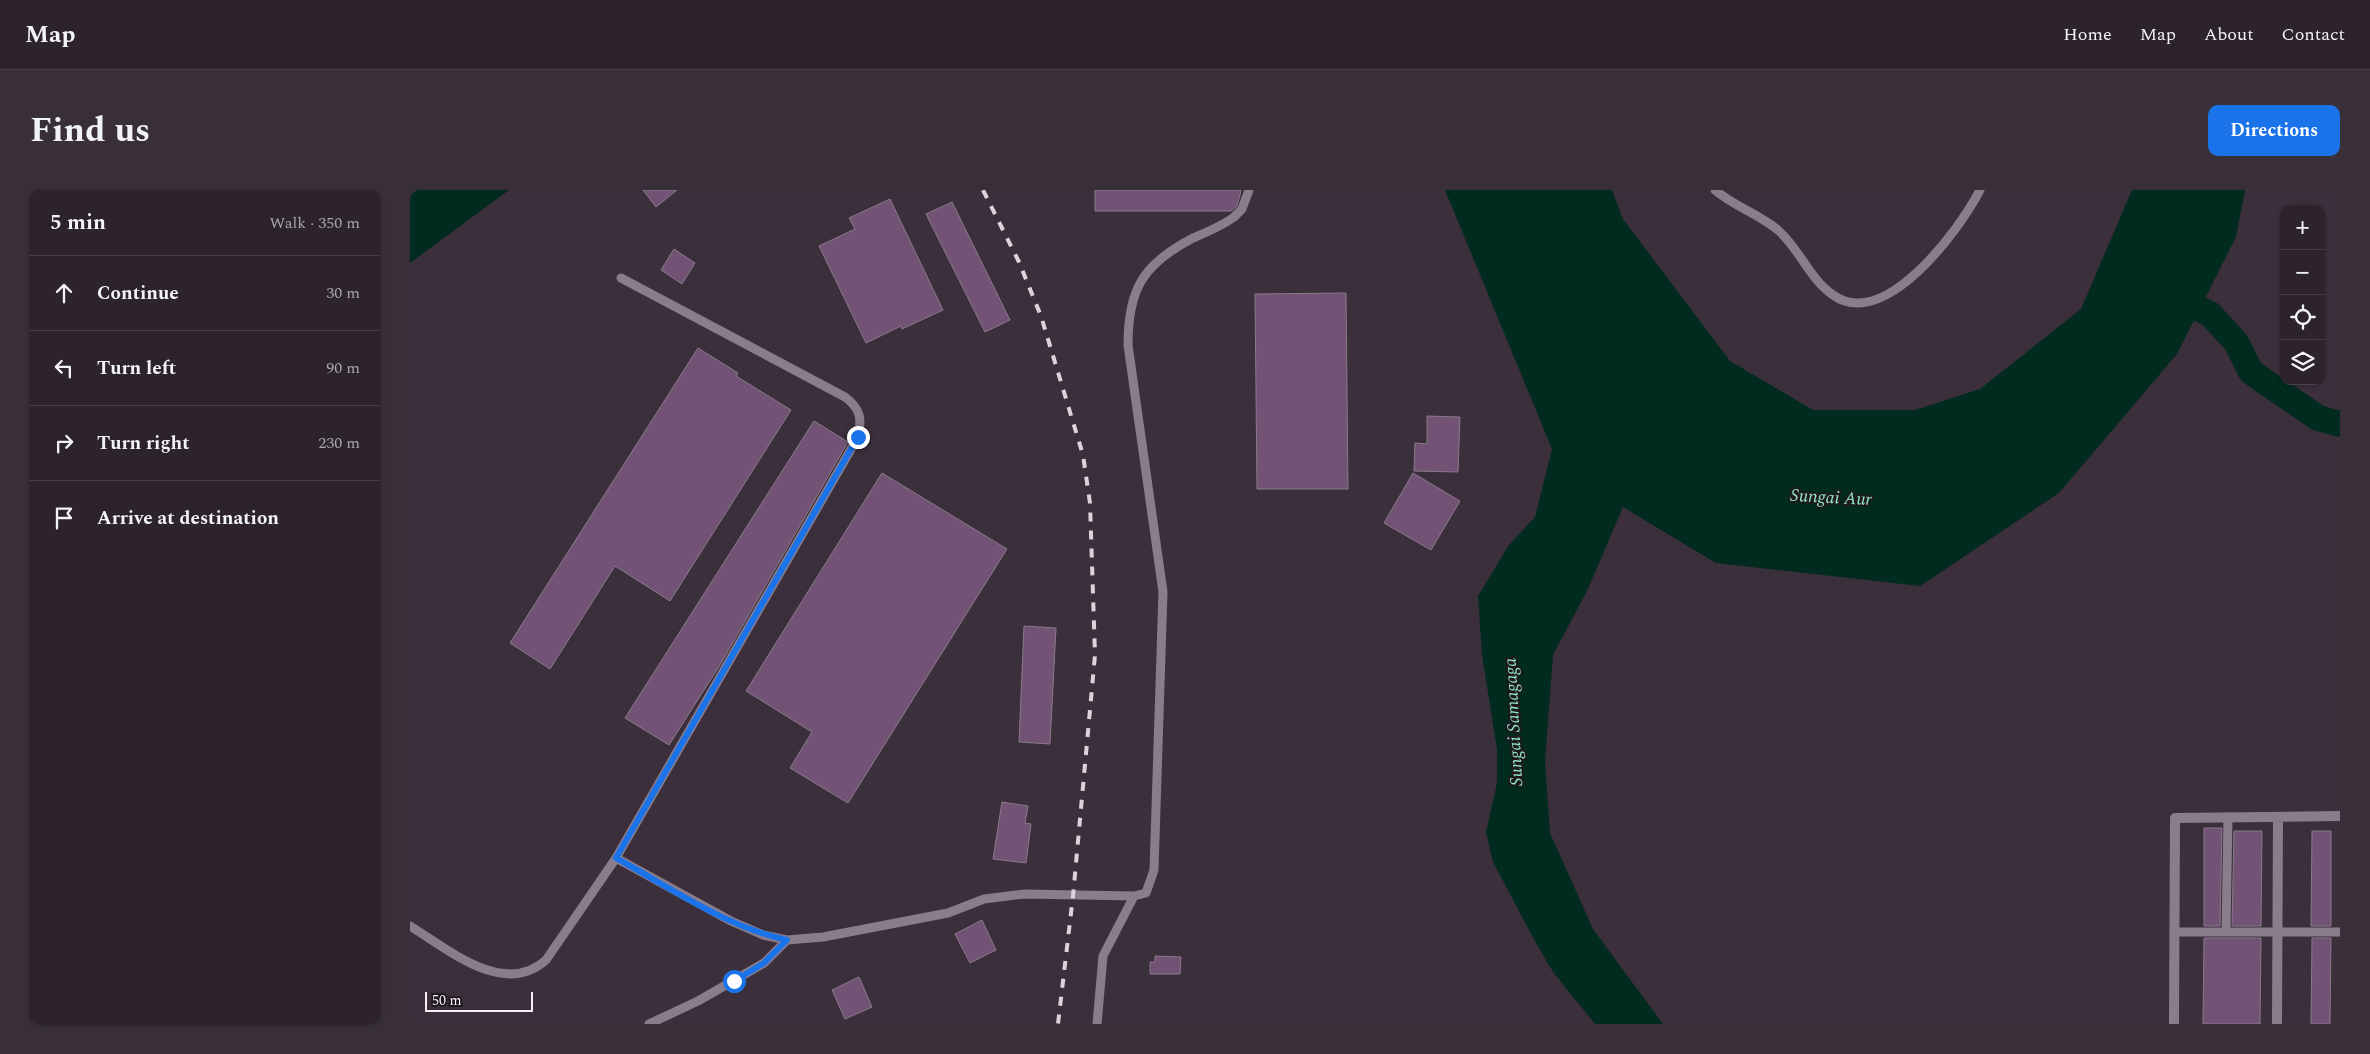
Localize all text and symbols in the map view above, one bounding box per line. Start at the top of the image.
text: Map [25,17,75,53]
text: Home [2063,21,2112,48]
text: Map [2140,21,2176,48]
text: About [2204,21,2254,48]
text: Contact [2282,21,2345,48]
text: Find us [30,104,150,157]
button: Directions [2208,105,2340,156]
map controls [2280,205,2325,385]
button: + [2280,205,2325,250]
text: 5 min [50,207,106,239]
text: Walk · 350 m [269,211,360,235]
button: − [2280,250,2325,295]
icon: ahead [50,279,78,307]
text: Continue [97,279,179,308]
text: 30 m [326,281,360,305]
button: locate [2280,295,2325,340]
button: layers [2280,340,2325,385]
icon: left [50,354,78,382]
text: Turn left [97,354,176,383]
text: 90 m [326,356,360,380]
route end [847,426,870,449]
icon: right [50,429,78,457]
text: Turn right [97,429,190,458]
text: 230 m [318,431,360,455]
water label: Sungai Aur [1789,482,1873,513]
icon: arrive [50,504,78,532]
text: Arrive at destination [97,504,279,533]
water label: Sungai Samagaga [1497,657,1530,787]
route start [723,970,746,993]
scale bar [425,989,532,1012]
text: 50 m [432,990,462,1011]

